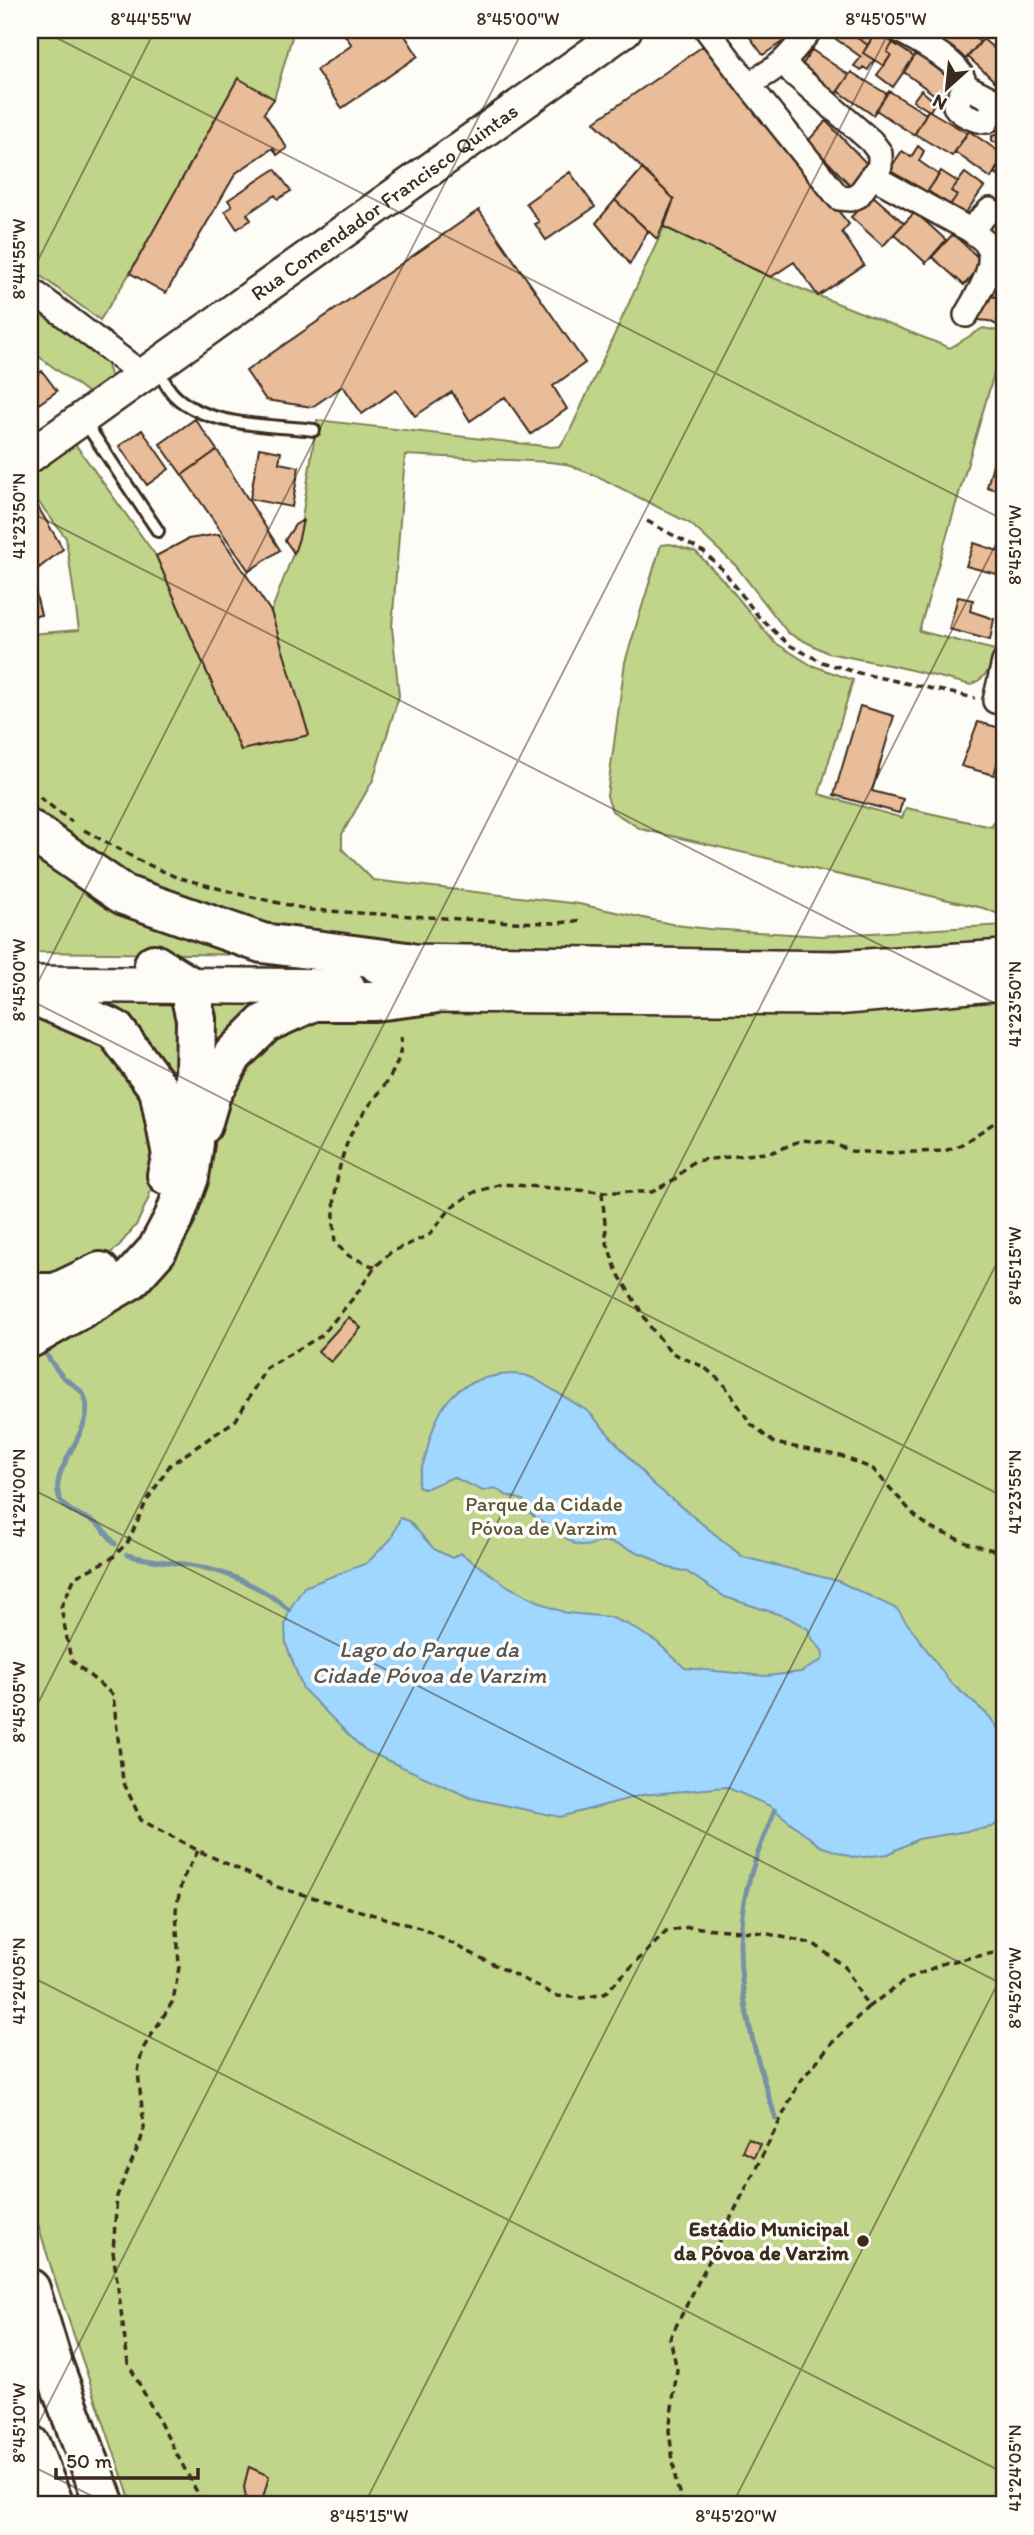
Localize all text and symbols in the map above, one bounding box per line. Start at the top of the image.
text: 8°44'55"W [110,8,192,30]
text: 8°45'00"W [477,8,559,30]
text: 8°45'05"W [845,8,927,30]
north arrow [912,52,982,122]
text: N [929,90,950,116]
street label: Rua Comendador Francisco Quintas [246,98,523,306]
text: 8°44'55"W [8,218,30,300]
text: 41°23'50"N [8,473,30,559]
text: 8°45'10"W [1004,505,1026,585]
text: 8°45'00"W [8,939,30,1021]
text: 41°23'50"N [1004,961,1026,1047]
text: 8°45'15"W [1004,1227,1026,1305]
text: 41°24'00"N [8,1448,30,1538]
text: 41°23'55"N [1004,1450,1026,1534]
park label: Parque da Cidade Póvoa de Varzim [465,1491,623,1540]
water label: Lago do Parque da Cidade Póvoa de Varzim [312,1635,547,1689]
text: 8°45'05"W [8,1661,30,1743]
text: 41°24'05"N [8,1937,30,2025]
text: 8°45'20"W [1004,1947,1026,2029]
place label: Estádio Municipal da Póvoa de Varzim [674,2216,850,2265]
marker: Estádio Municipal da Póvoa de Varzim [855,2233,871,2249]
text: 8°45'10"W [8,2383,30,2463]
text: 41°24'05"N [1004,2424,1026,2512]
scale bar [56,2437,198,2481]
text: 50 m [66,2448,113,2473]
text: 8°45'15"W [330,2505,408,2527]
text: 8°45'20"W [695,2505,777,2527]

